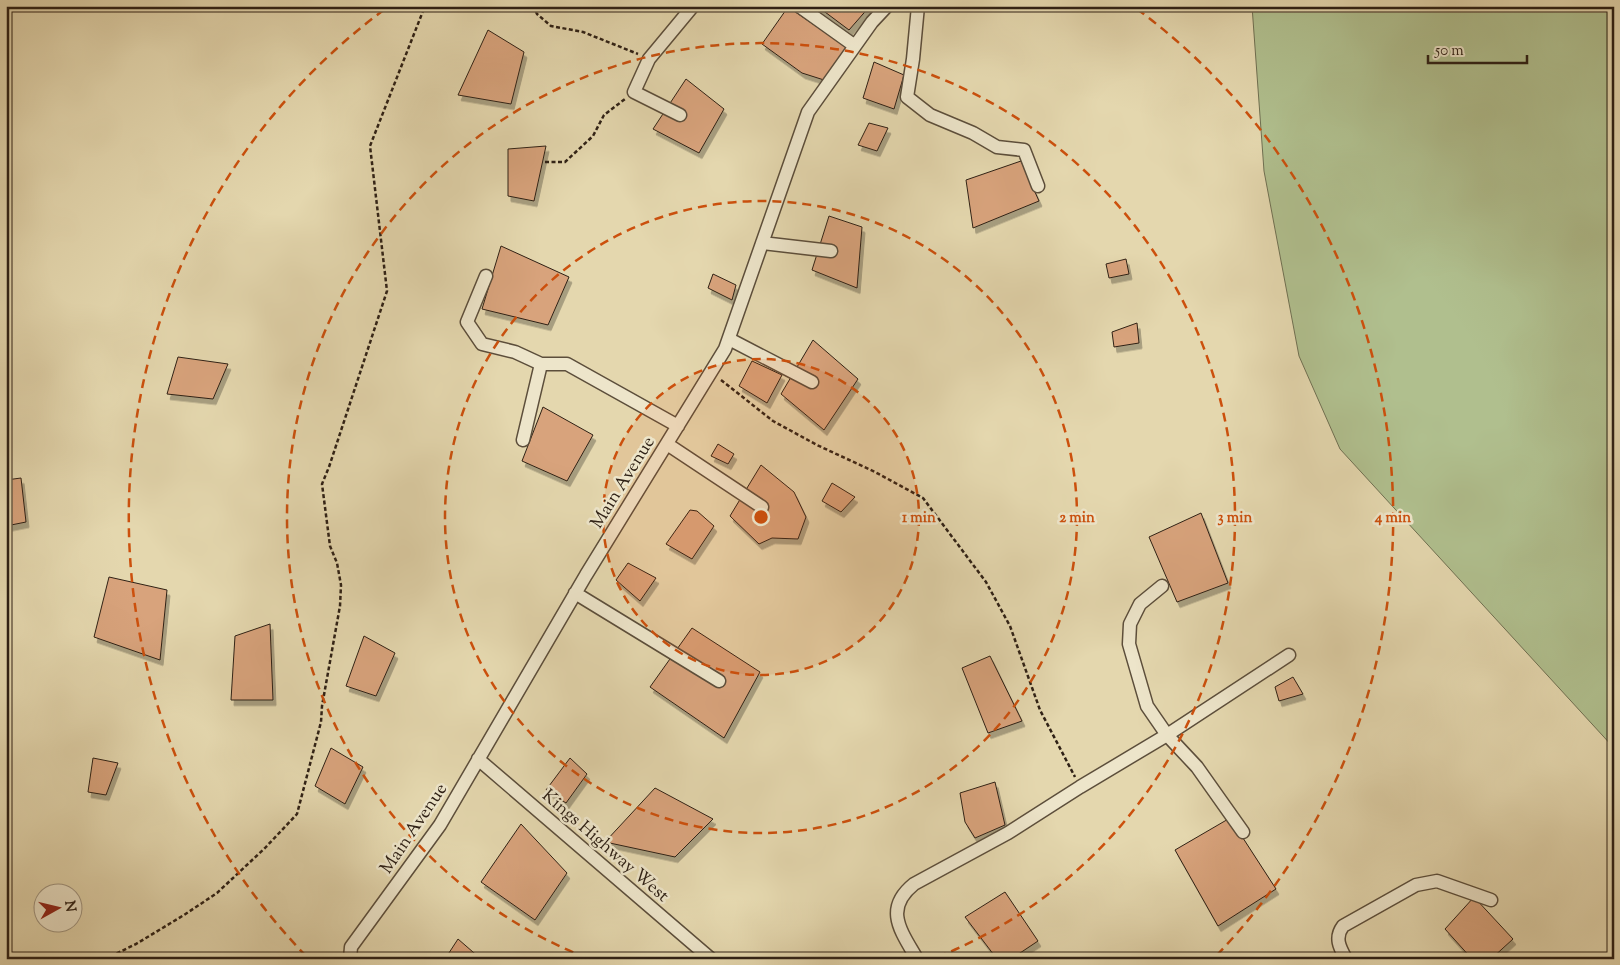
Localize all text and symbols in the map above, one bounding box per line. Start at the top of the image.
scale bar [1428,32,1526,64]
text: 50 m [1434,41,1464,62]
street label: Main Avenue [585,432,662,534]
centre of rings [752,508,770,526]
text: 1 min [902,508,936,529]
text: 2 min [1059,508,1095,529]
text: 3 min [1218,508,1253,529]
text: 4 min [1374,508,1411,529]
street label: Main Avenue [375,779,455,880]
street label: Kings Highway West [535,784,674,909]
north arrow [32,882,82,932]
text: N [58,900,80,913]

